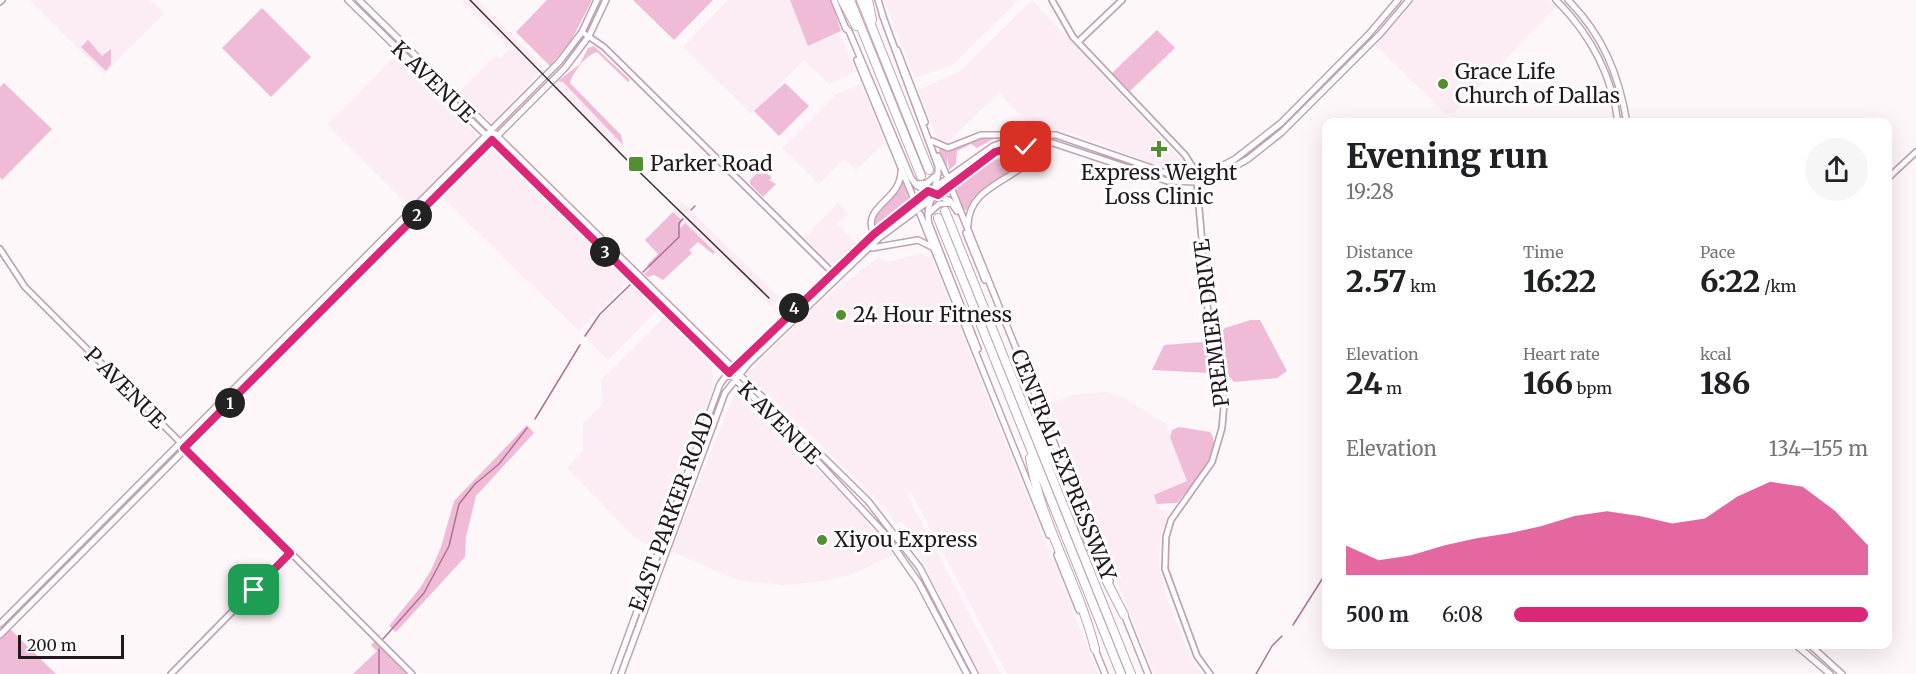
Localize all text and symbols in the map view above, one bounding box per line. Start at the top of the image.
street label: K AVENUE [386,35,481,129]
place label: Grace Life Church of Dallas [1455,58,1620,109]
marker: Grace Life Church of Dallas [1436,77,1450,91]
pin [1000,121,1051,172]
icon: check [1009,130,1042,163]
text: Evening run [1346,136,1548,177]
button: share [1805,138,1868,201]
marker: Express Weight Loss Clinic [1150,140,1168,158]
place label: Parker Road [650,150,773,177]
marker: Parker Road [627,155,645,173]
place label: Express Weight Loss Clinic [1081,159,1237,210]
text: 19:28 [1346,179,1394,204]
pin: 2 [402,200,432,230]
text: 2 [412,205,422,225]
pin: 3 [590,237,620,267]
street label: PREMIER DRIVE [1188,237,1235,408]
text: 3 [600,242,610,262]
text: Distance [1346,242,1413,262]
text: Time [1523,242,1564,262]
text: Pace [1700,242,1735,262]
text: 2.57 [1346,262,1407,300]
text: 16:22 [1523,262,1596,300]
text: 6:22 [1700,262,1760,300]
text: km [1407,276,1436,296]
text: /km [1760,276,1796,296]
pin: 4 [779,293,809,323]
text: 4 [789,298,799,318]
place label: 24 Hour Fitness [853,301,1012,328]
marker: 24 Hour Fitness [834,308,848,322]
street label: P AVENUE [79,341,172,435]
text: Elevation [1346,344,1419,364]
text: Heart rate [1523,344,1600,364]
text: kcal [1700,344,1731,364]
street label: CENTRAL EXPRESSWAY [1005,345,1122,585]
text: 24 [1346,364,1382,402]
text: 166 [1523,364,1573,402]
text: 186 [1700,364,1750,402]
street label: K AVENUE [732,376,827,470]
text: m [1382,378,1402,398]
text: bpm [1573,378,1612,398]
pin: 1 [215,388,245,418]
text: 1 [226,393,234,413]
street label: EAST PARKER ROAD [623,408,720,615]
text: Elevation [1346,436,1437,461]
text: 134–155 m [1769,436,1868,461]
place label: Xiyou Express [834,526,978,553]
marker: Xiyou Express [815,533,829,547]
pin [228,564,279,615]
icon: arrive [237,573,270,606]
text: 500 m [1346,602,1409,627]
text: 6:08 [1442,602,1483,627]
scale bar [18,632,124,660]
text: 200 m [27,635,77,655]

